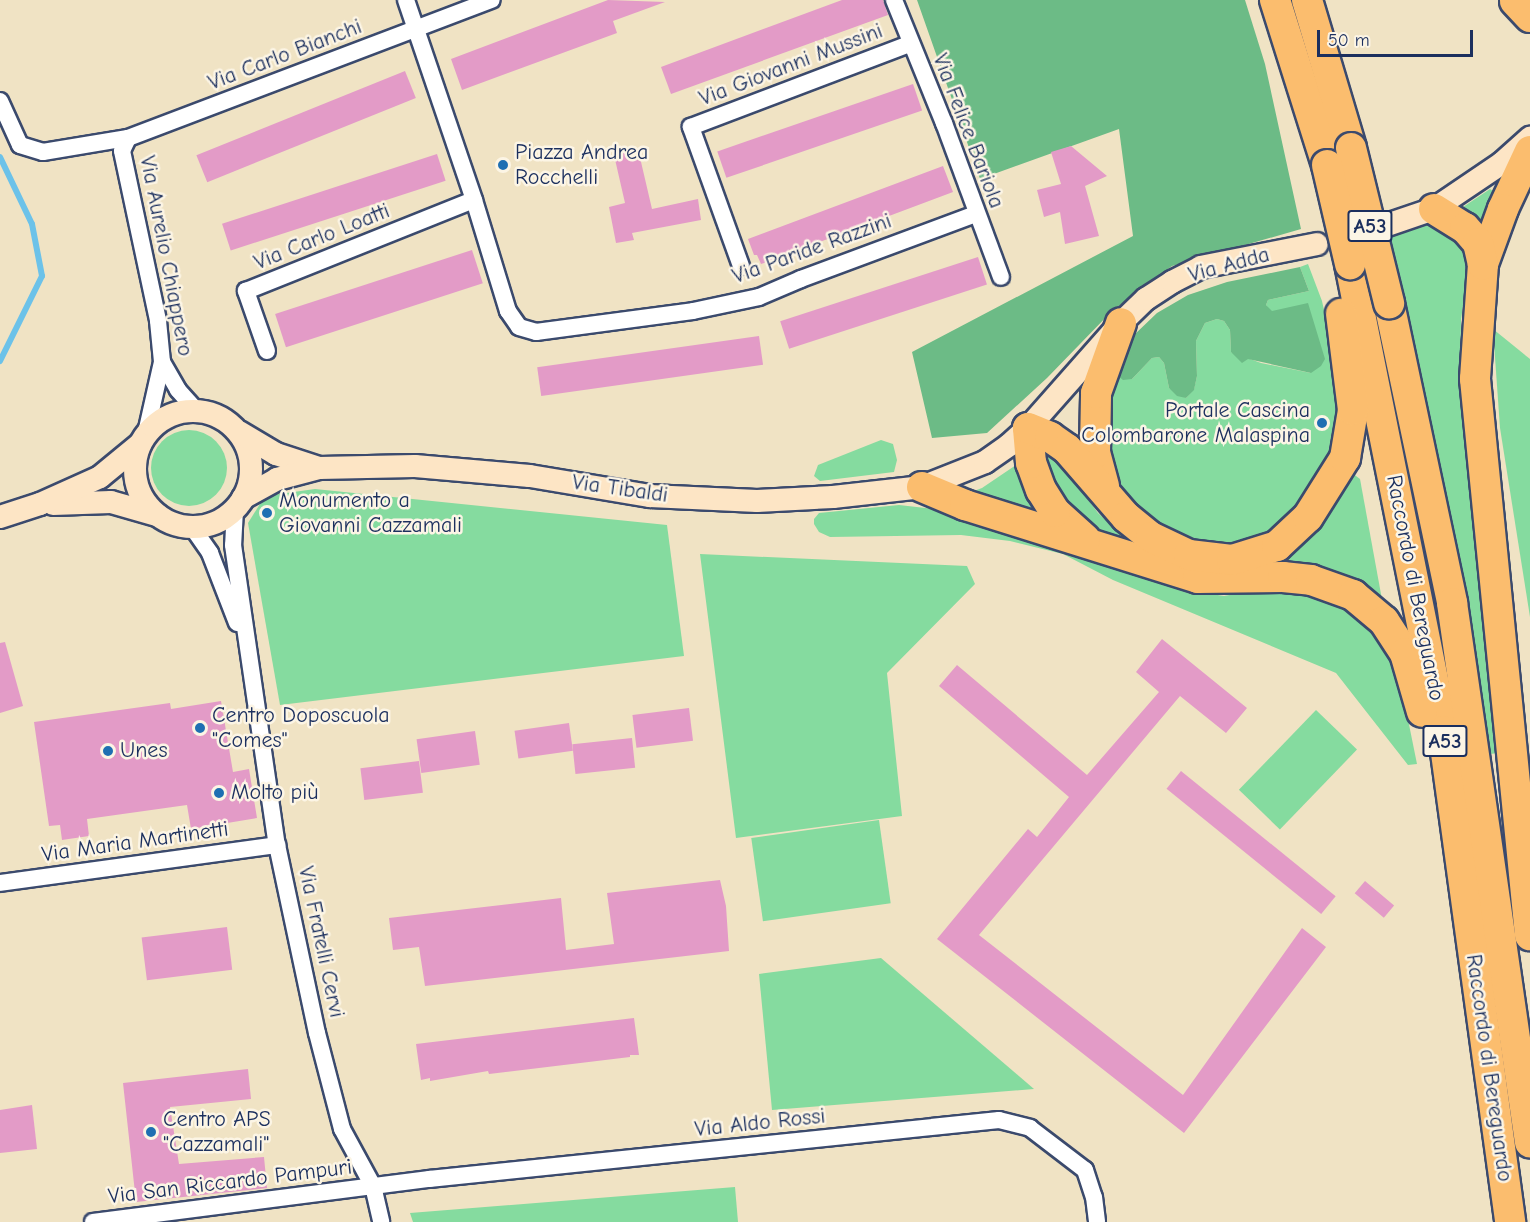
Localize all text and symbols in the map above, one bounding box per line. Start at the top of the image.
street label: Via Carlo Bianchi [204,14,366,96]
street label: Via Giovanni Mussini [695,18,887,112]
scale bar [1320,18,1476,56]
text: 50 m [1328,30,1370,51]
street label: Via Felice Bariola [926,50,1010,212]
place label: Piazza Andrea Rocchelli [515,139,648,190]
street label: Via Aurelio Chiappero [134,154,198,358]
marker: Piazza Andrea Rocchelli [496,158,510,172]
street label: Via Carlo Loatti [250,198,394,276]
street label: Via Paride Razzini [729,208,895,290]
road number: A53 [1346,208,1394,244]
street label: Via Adda [1186,242,1272,288]
place label: Portale Cascina Colombarone Malaspina [1081,397,1310,448]
marker: Portale Cascina Colombarone Malaspina [1315,416,1329,430]
street label: Via Tibaldi [570,469,670,509]
street label: Raccordo di Bereguardo [1380,473,1450,703]
place label: Monumento a Giovanni Cazzamali [279,487,462,538]
marker: Monumento a Giovanni Cazzamali [260,506,274,520]
place label: Centro Doposcuola "Comes" [212,702,390,754]
marker: Centro Doposcuola "Comes" [193,721,207,735]
road number: A53 [1421,723,1469,759]
place label: Unes [120,738,168,764]
marker: Unes [101,744,115,758]
place label: Molto più [231,780,318,806]
marker: Molto più [212,786,226,800]
street label: Via Maria Martinetti [40,816,230,868]
street label: Via Fratelli Cervi [292,864,350,1020]
street label: Raccordo di Bereguardo [1460,953,1518,1183]
street label: Via Aldo Rossi [693,1103,827,1143]
place label: Centro APS "Cazzamali" [163,1106,271,1158]
marker: Centro APS "Cazzamali" [144,1125,158,1139]
street label: Via San Riccardo Pampuri [107,1154,353,1210]

